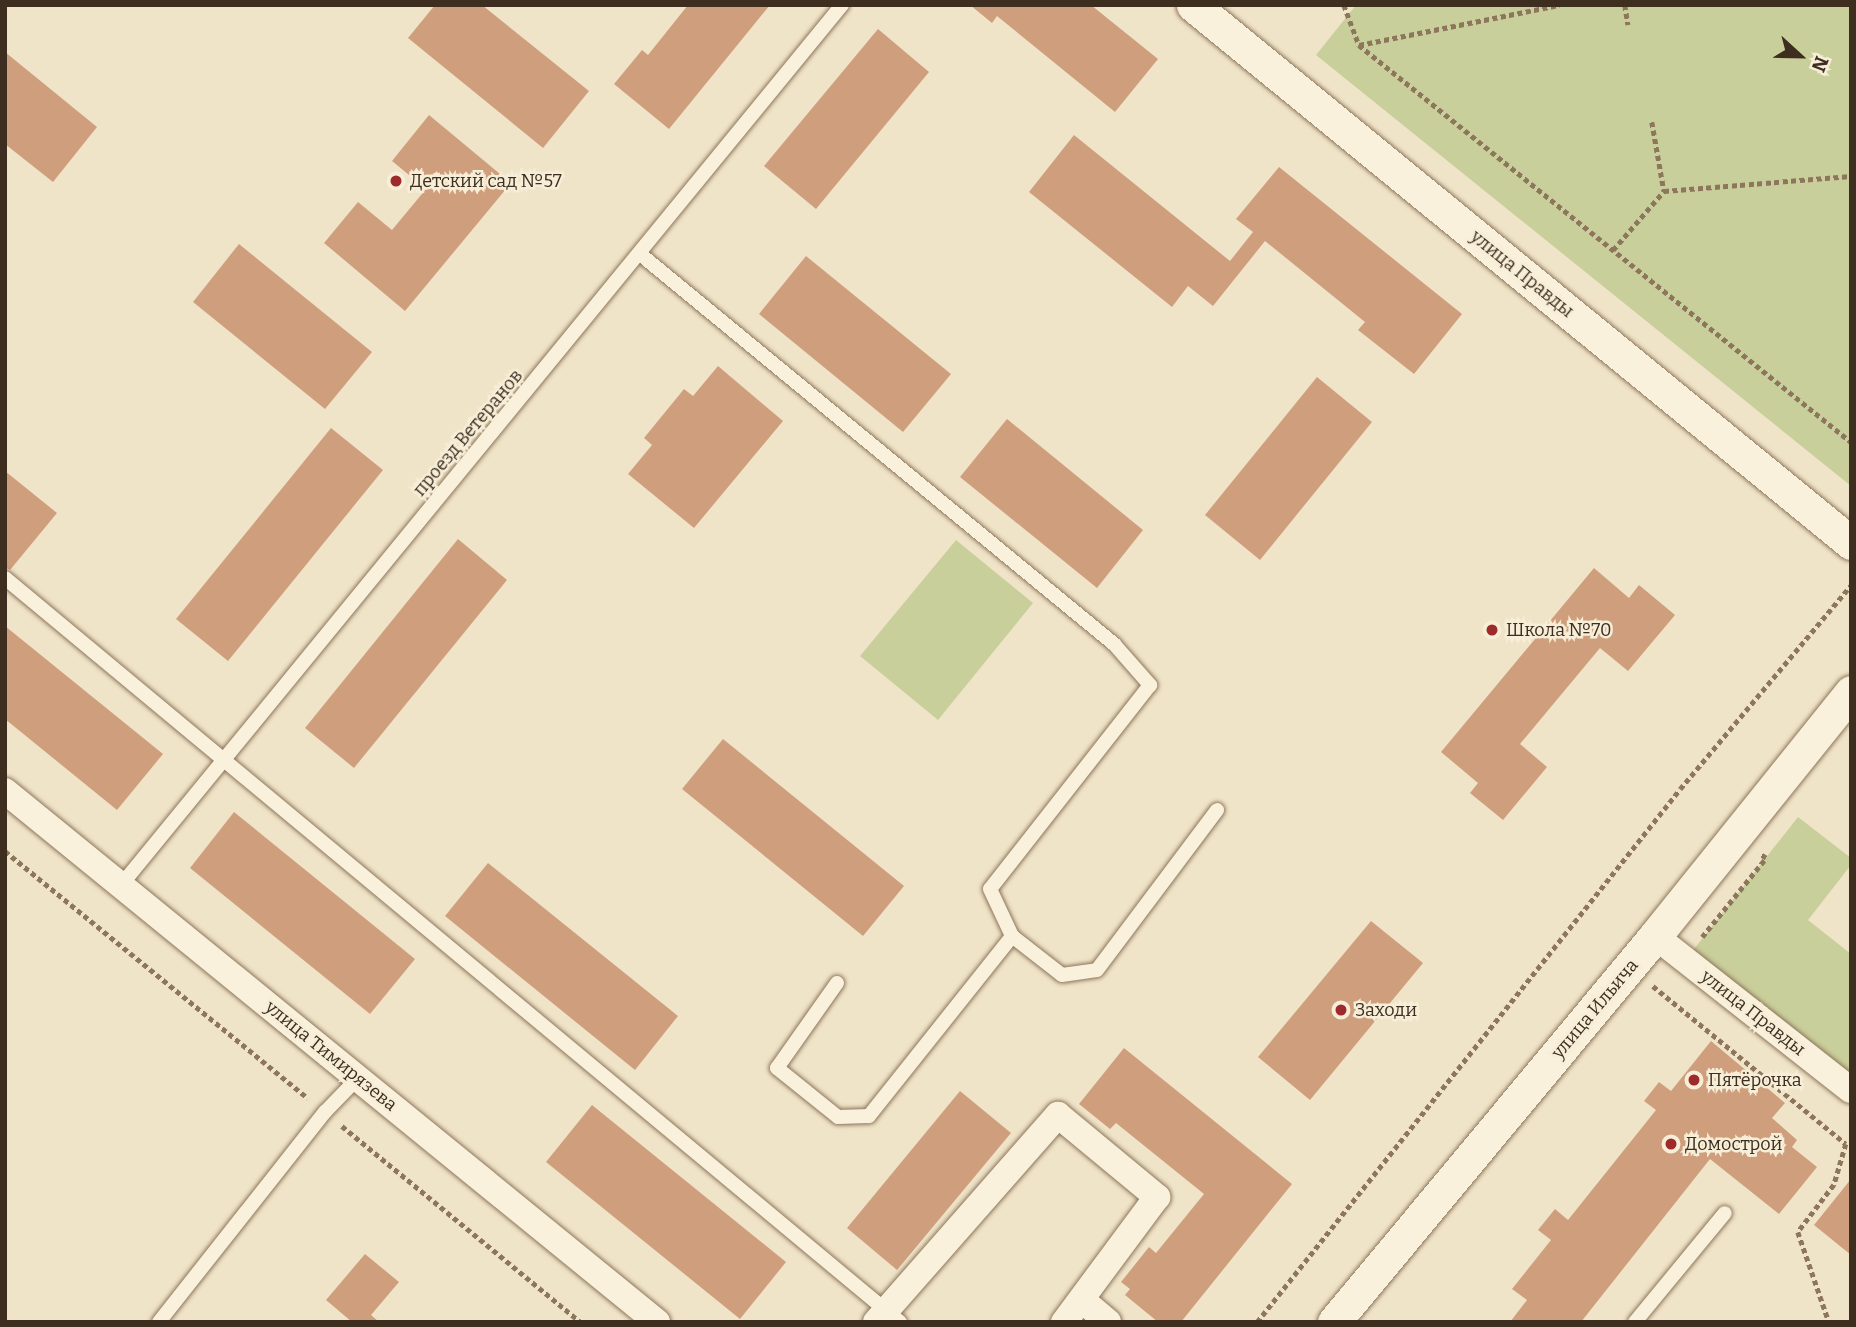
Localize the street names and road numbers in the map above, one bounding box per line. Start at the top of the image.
street label: улица Правды [1466,226,1578,322]
street label: проезд Ветеранов [409,365,527,501]
street label: улица Ильича [1547,955,1643,1063]
street label: улица Правды [1697,966,1809,1060]
street label: улица Тимирязева [261,996,401,1116]

